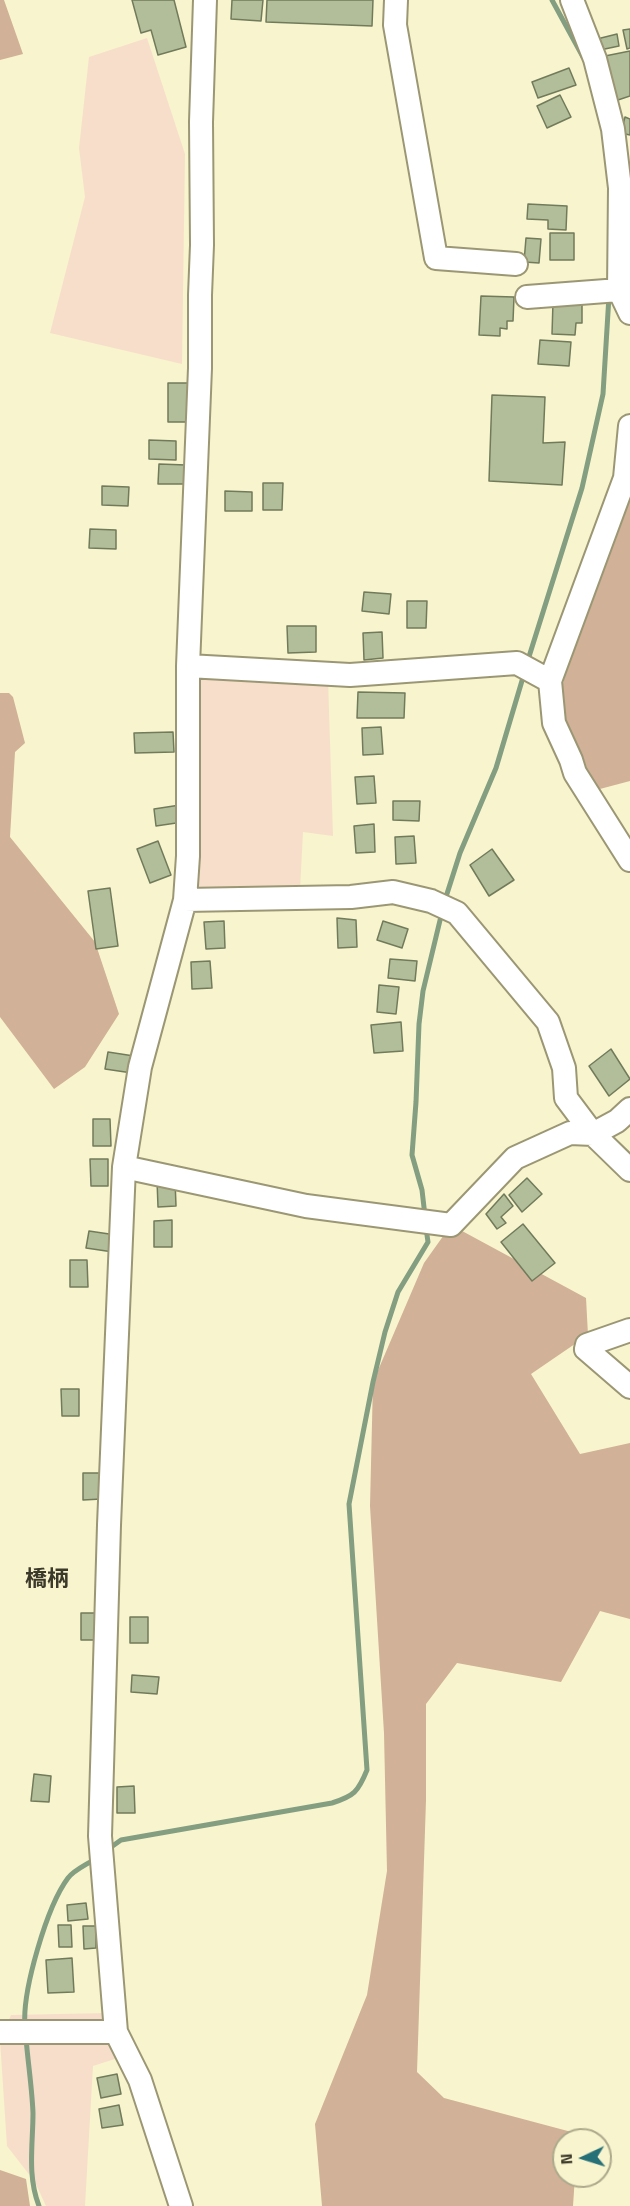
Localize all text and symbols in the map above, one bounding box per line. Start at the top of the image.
district label: 橋柄 [25,1568,69,1594]
north arrow [552,2128,612,2188]
text: N [554,2153,578,2165]

